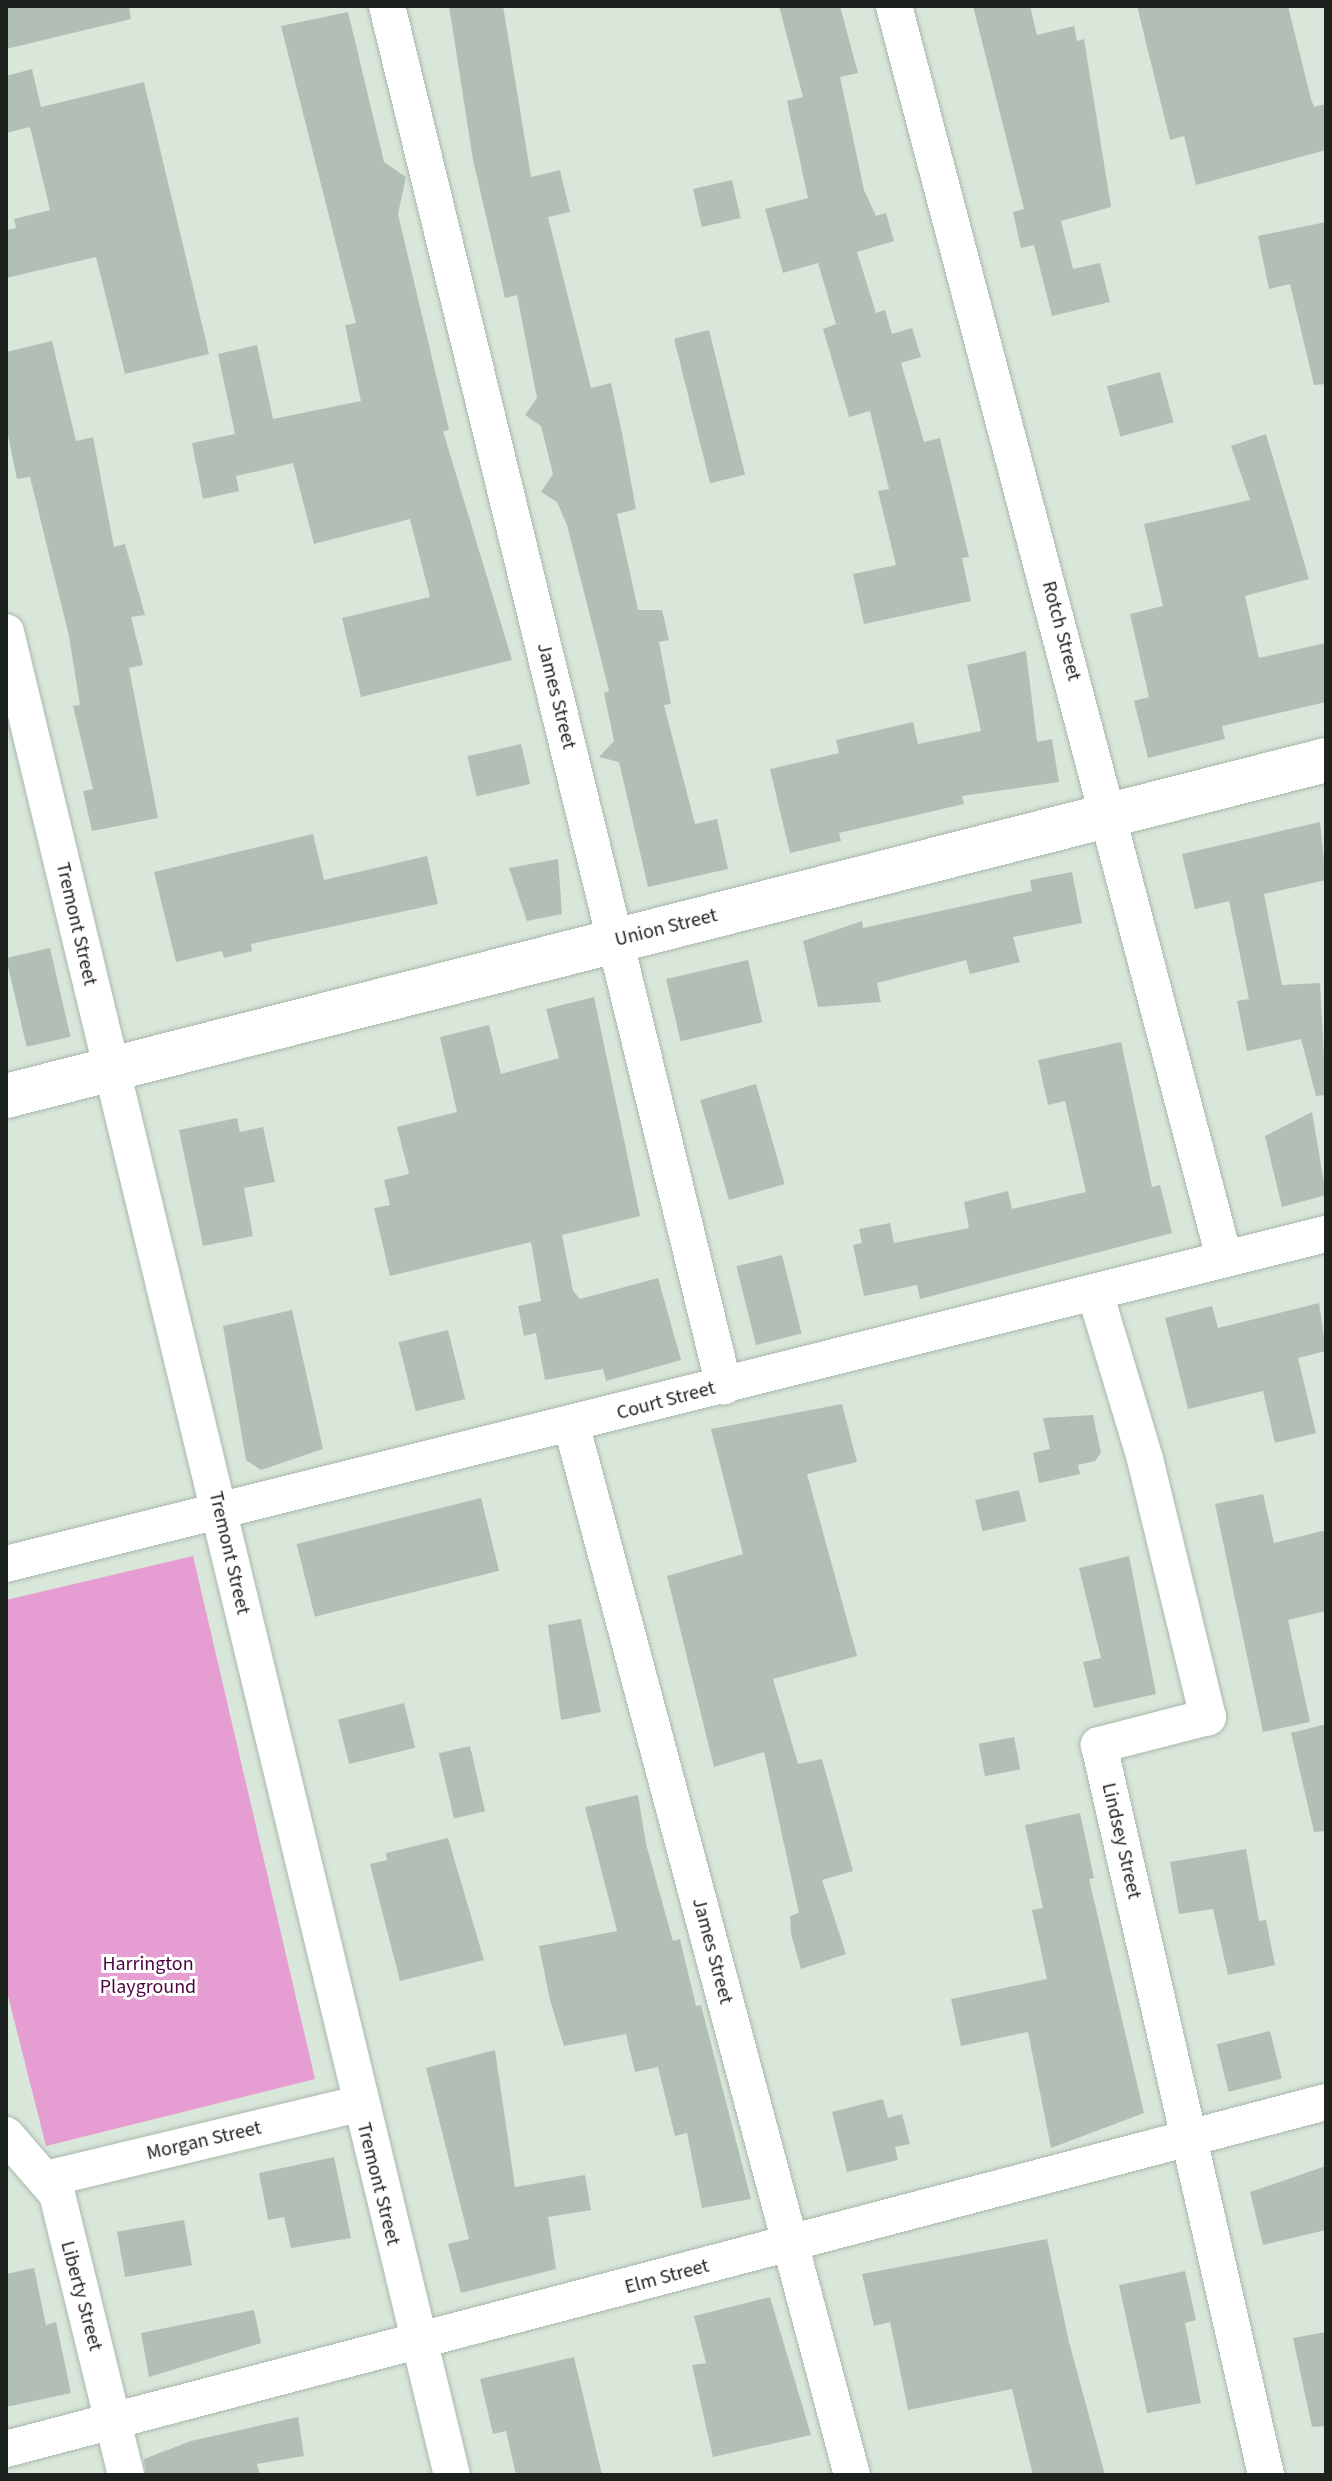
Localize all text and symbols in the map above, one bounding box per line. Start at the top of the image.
street label: Rotch Street [1036,579,1086,683]
street label: James Street [531,640,581,752]
street label: Tremont Street [50,860,102,988]
street label: Union Street [612,904,720,952]
street label: Court Street [614,1376,718,1426]
street label: Tremont Street [203,1489,255,1617]
street label: Lindsey Street [1096,1781,1146,1901]
street label: James Street [686,1895,738,2007]
park label: Harrington Playground [100,1953,196,2000]
street label: Morgan Street [144,2116,264,2166]
street label: Tremont Street [351,2120,405,2248]
street label: Liberty Street [55,2238,107,2354]
street label: Elm Street [622,2254,712,2300]

